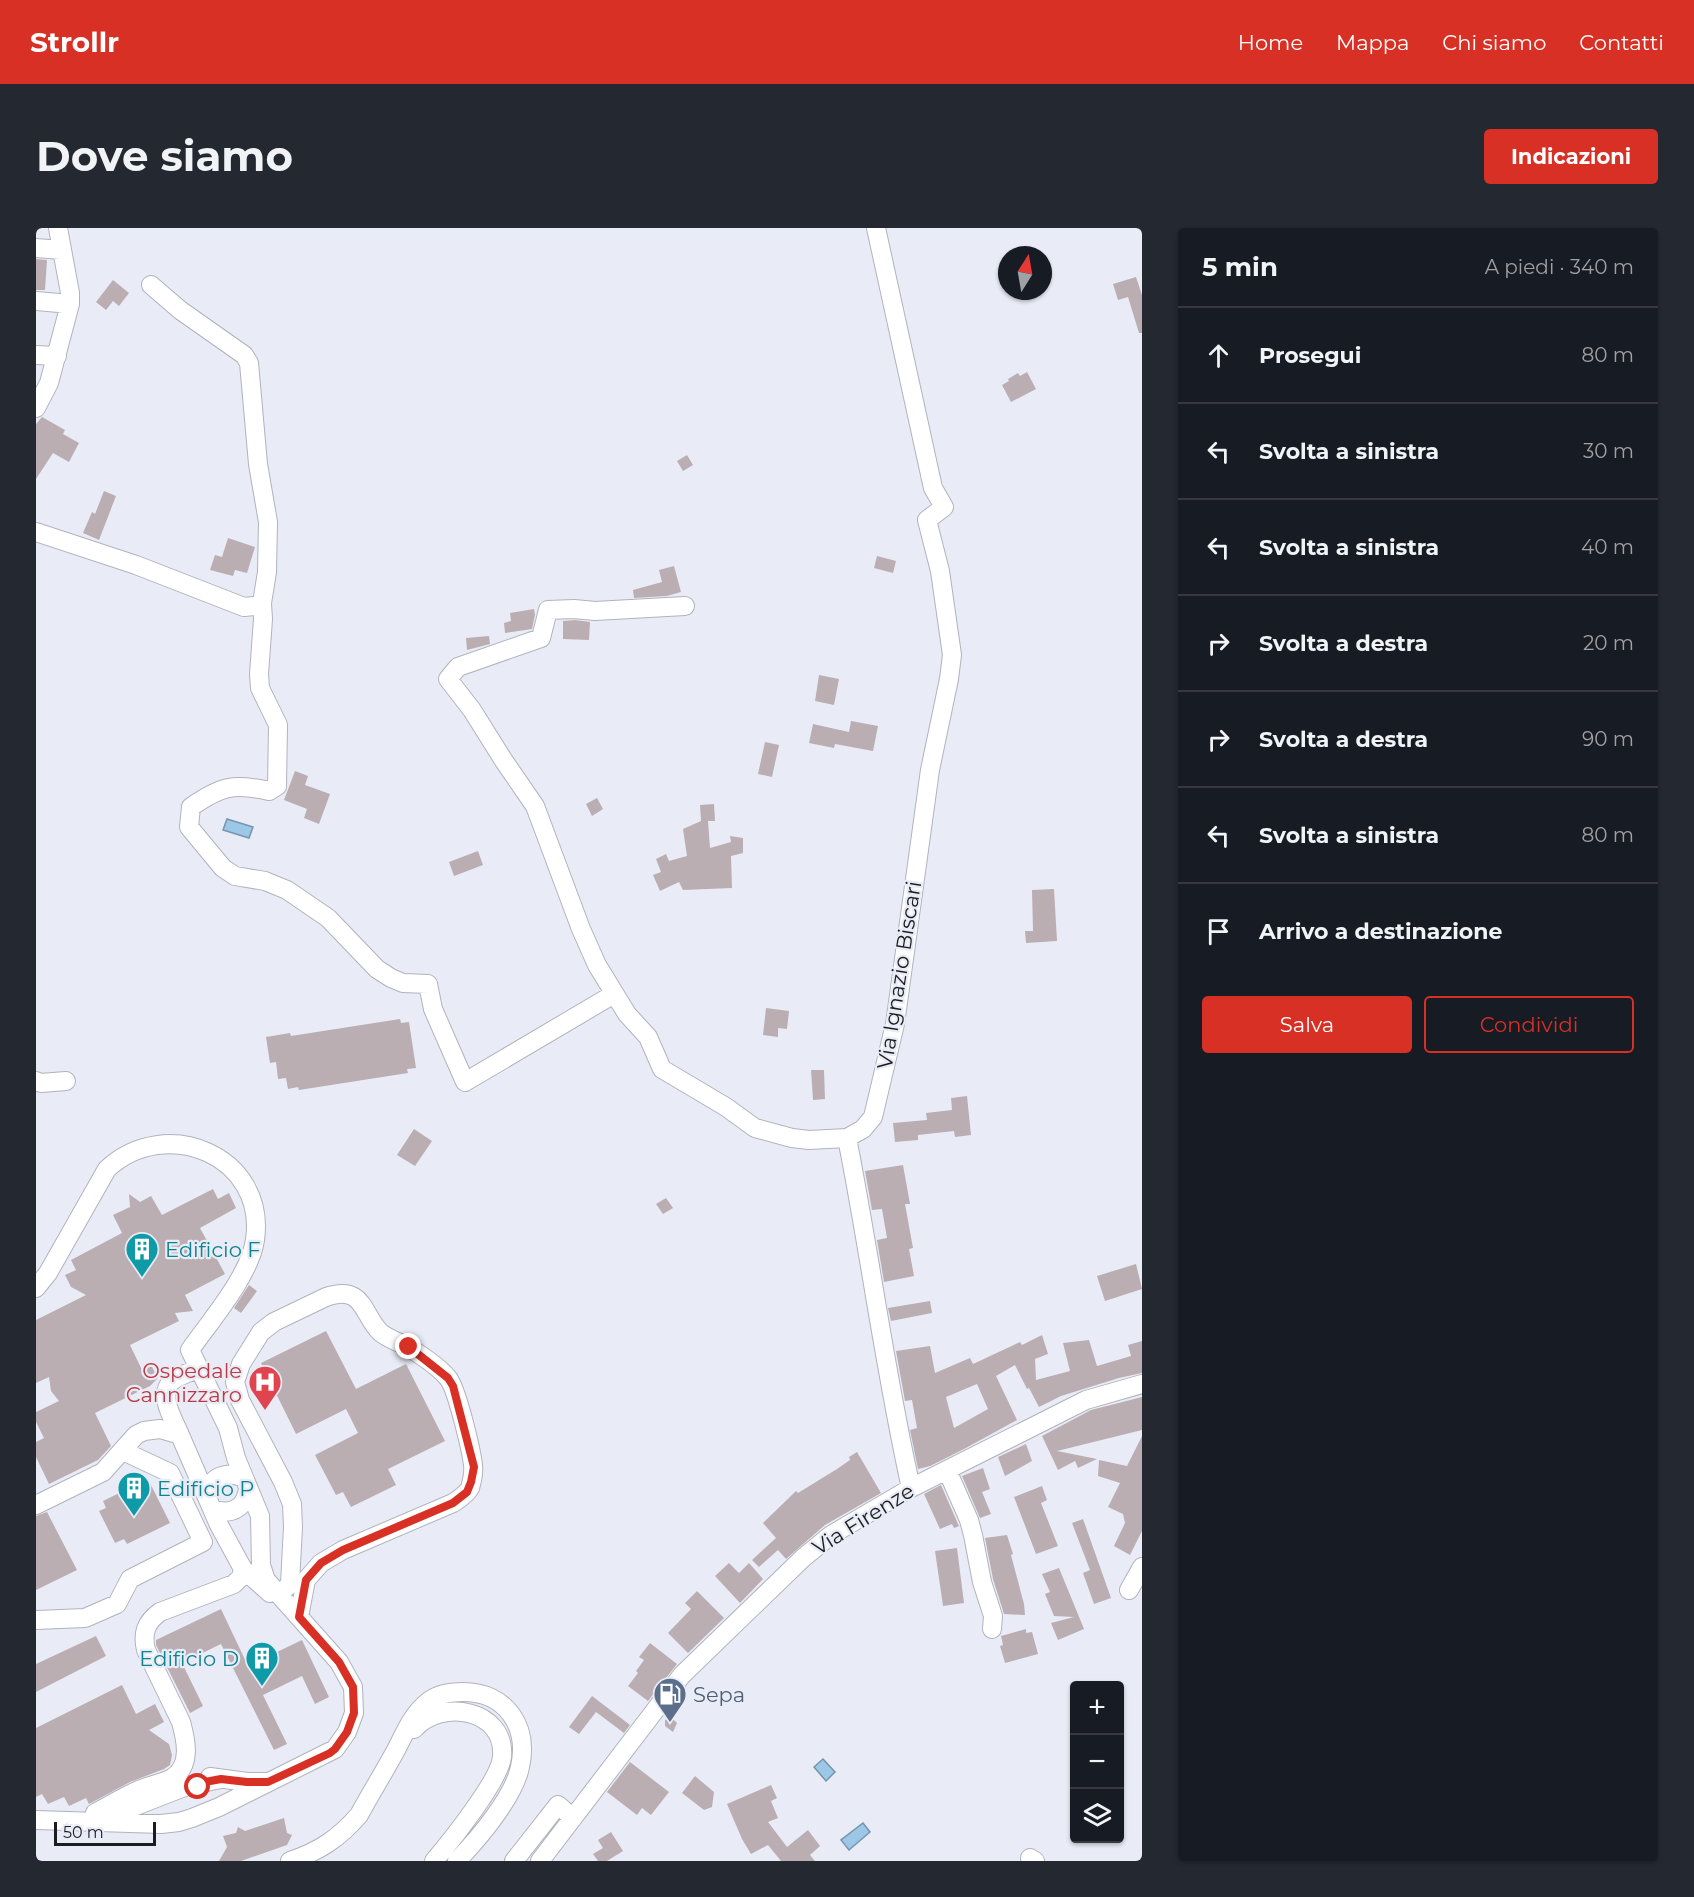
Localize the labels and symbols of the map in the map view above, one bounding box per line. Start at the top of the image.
north arrow [998,246,1052,300]
street label: Via Ignazio Biscari [872,879,926,1071]
building icon: Edificio F [124,1231,160,1278]
place label: Edificio F [165,1237,261,1262]
route end [395,1333,421,1359]
place label: Ospedale Cannizzaro [126,1358,242,1407]
hospital icon: Ospedale Cannizzaro [247,1364,283,1411]
building icon: Edificio P [116,1470,152,1517]
place label: Edificio P [157,1476,254,1501]
street label: Via Firenze [808,1478,918,1560]
building icon: Edificio D [244,1640,280,1687]
place label: Edificio D [139,1646,239,1671]
fuel station icon: Sepa [652,1676,688,1723]
place label: Sepa [693,1682,745,1707]
route start [184,1773,210,1799]
scale bar [54,1819,156,1846]

